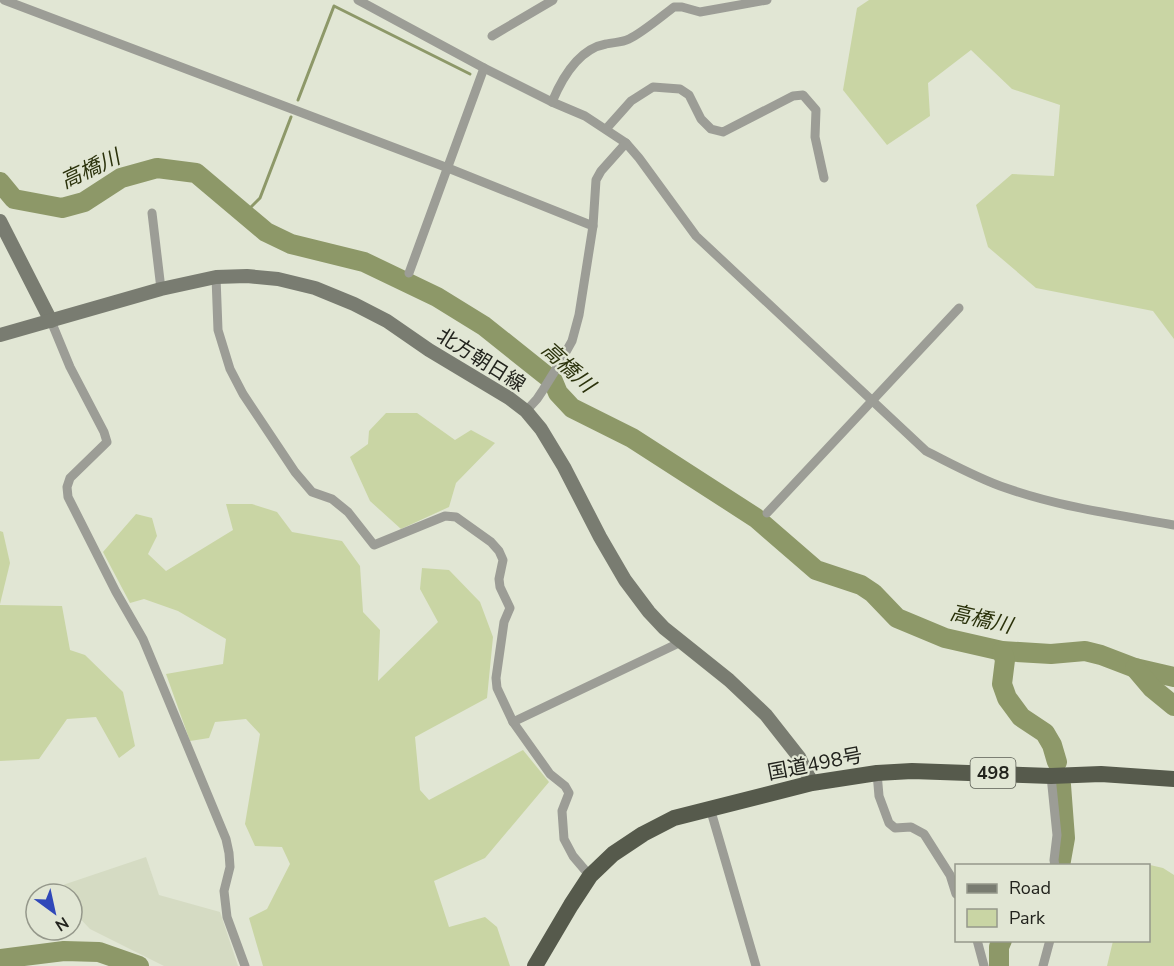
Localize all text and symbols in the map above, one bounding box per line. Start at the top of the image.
water label: 高橋川 [56,142,126,195]
street label: 北方朝日線 [431,322,531,398]
water label: 高橋川 [535,335,602,400]
water label: 高橋川 [947,598,1017,640]
street label: 国道498号 [765,742,865,786]
road number: 498 [970,758,1016,788]
legend [955,864,1150,942]
text: Road [1009,876,1051,900]
north arrow [24,882,84,942]
text: Park [1009,906,1046,930]
text: N [51,911,73,936]

